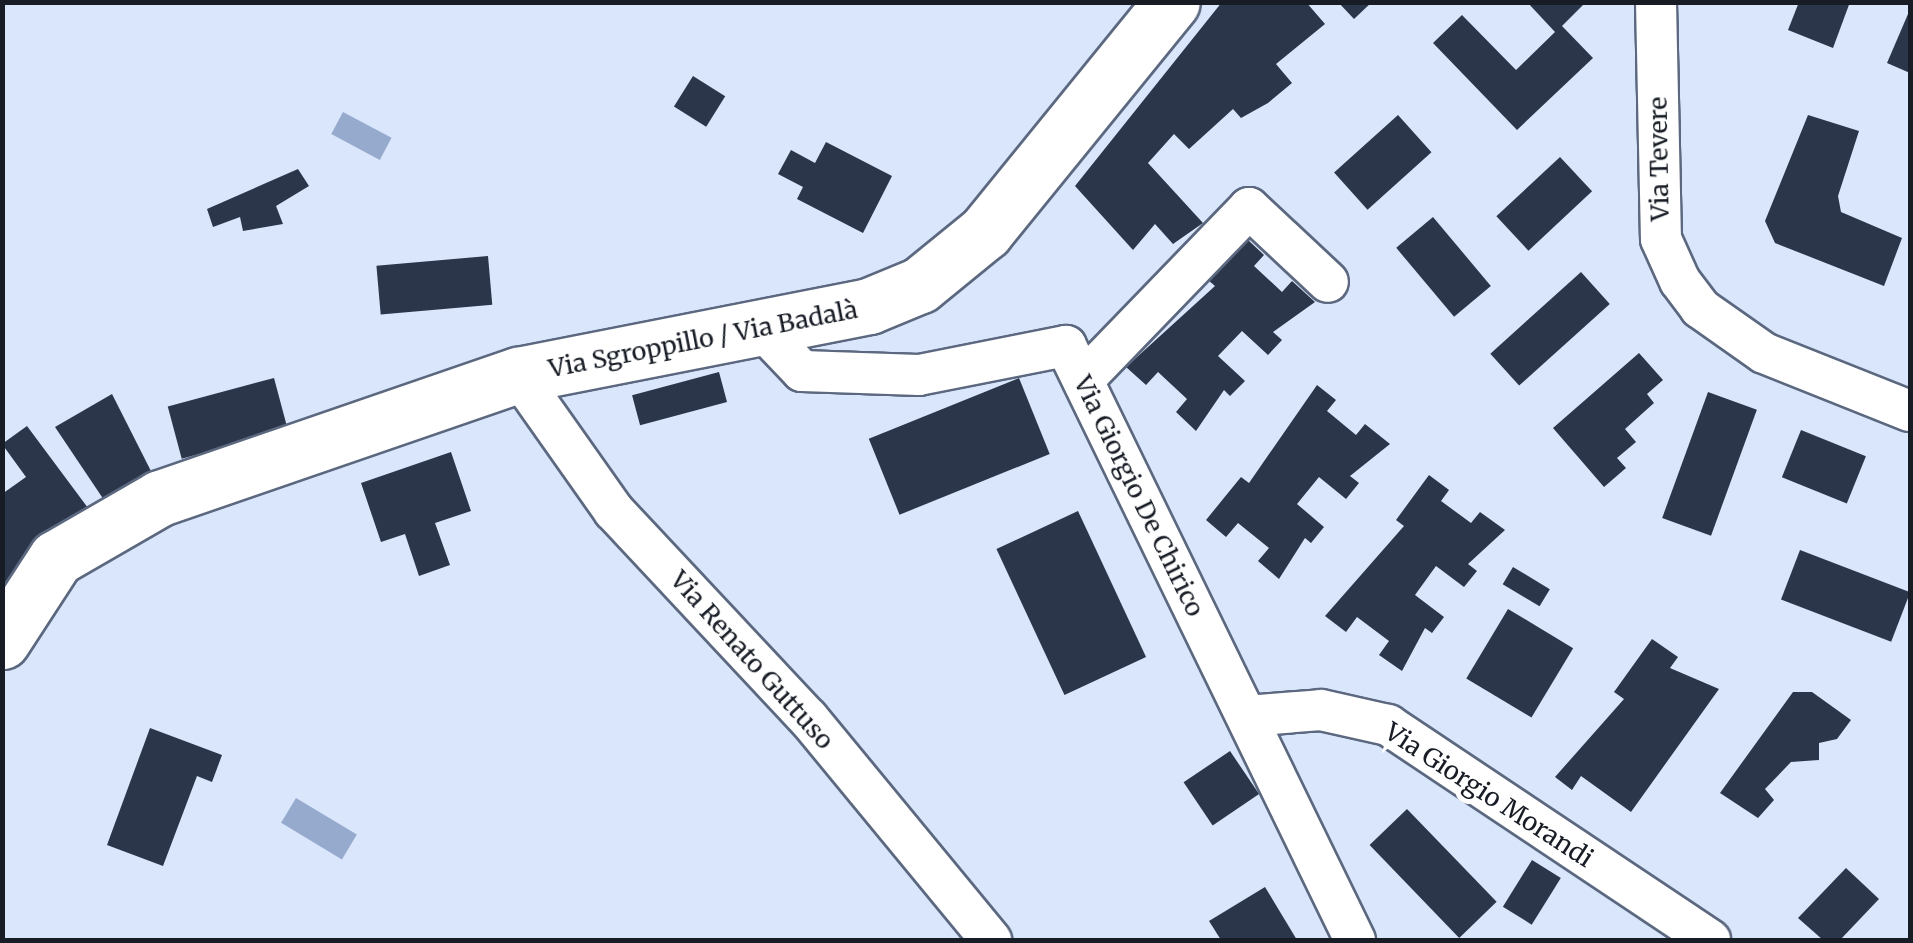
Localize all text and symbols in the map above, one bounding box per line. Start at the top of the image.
street label: Via Tevere [1643,97,1675,221]
street label: Via Sgroppillo / Via Badalà [546,294,860,384]
street label: Via Giorgio De Chirico [1068,371,1210,621]
street label: Via Renato Guttuso [664,565,840,755]
street label: Via Giorgio Morandi [1379,717,1599,873]

